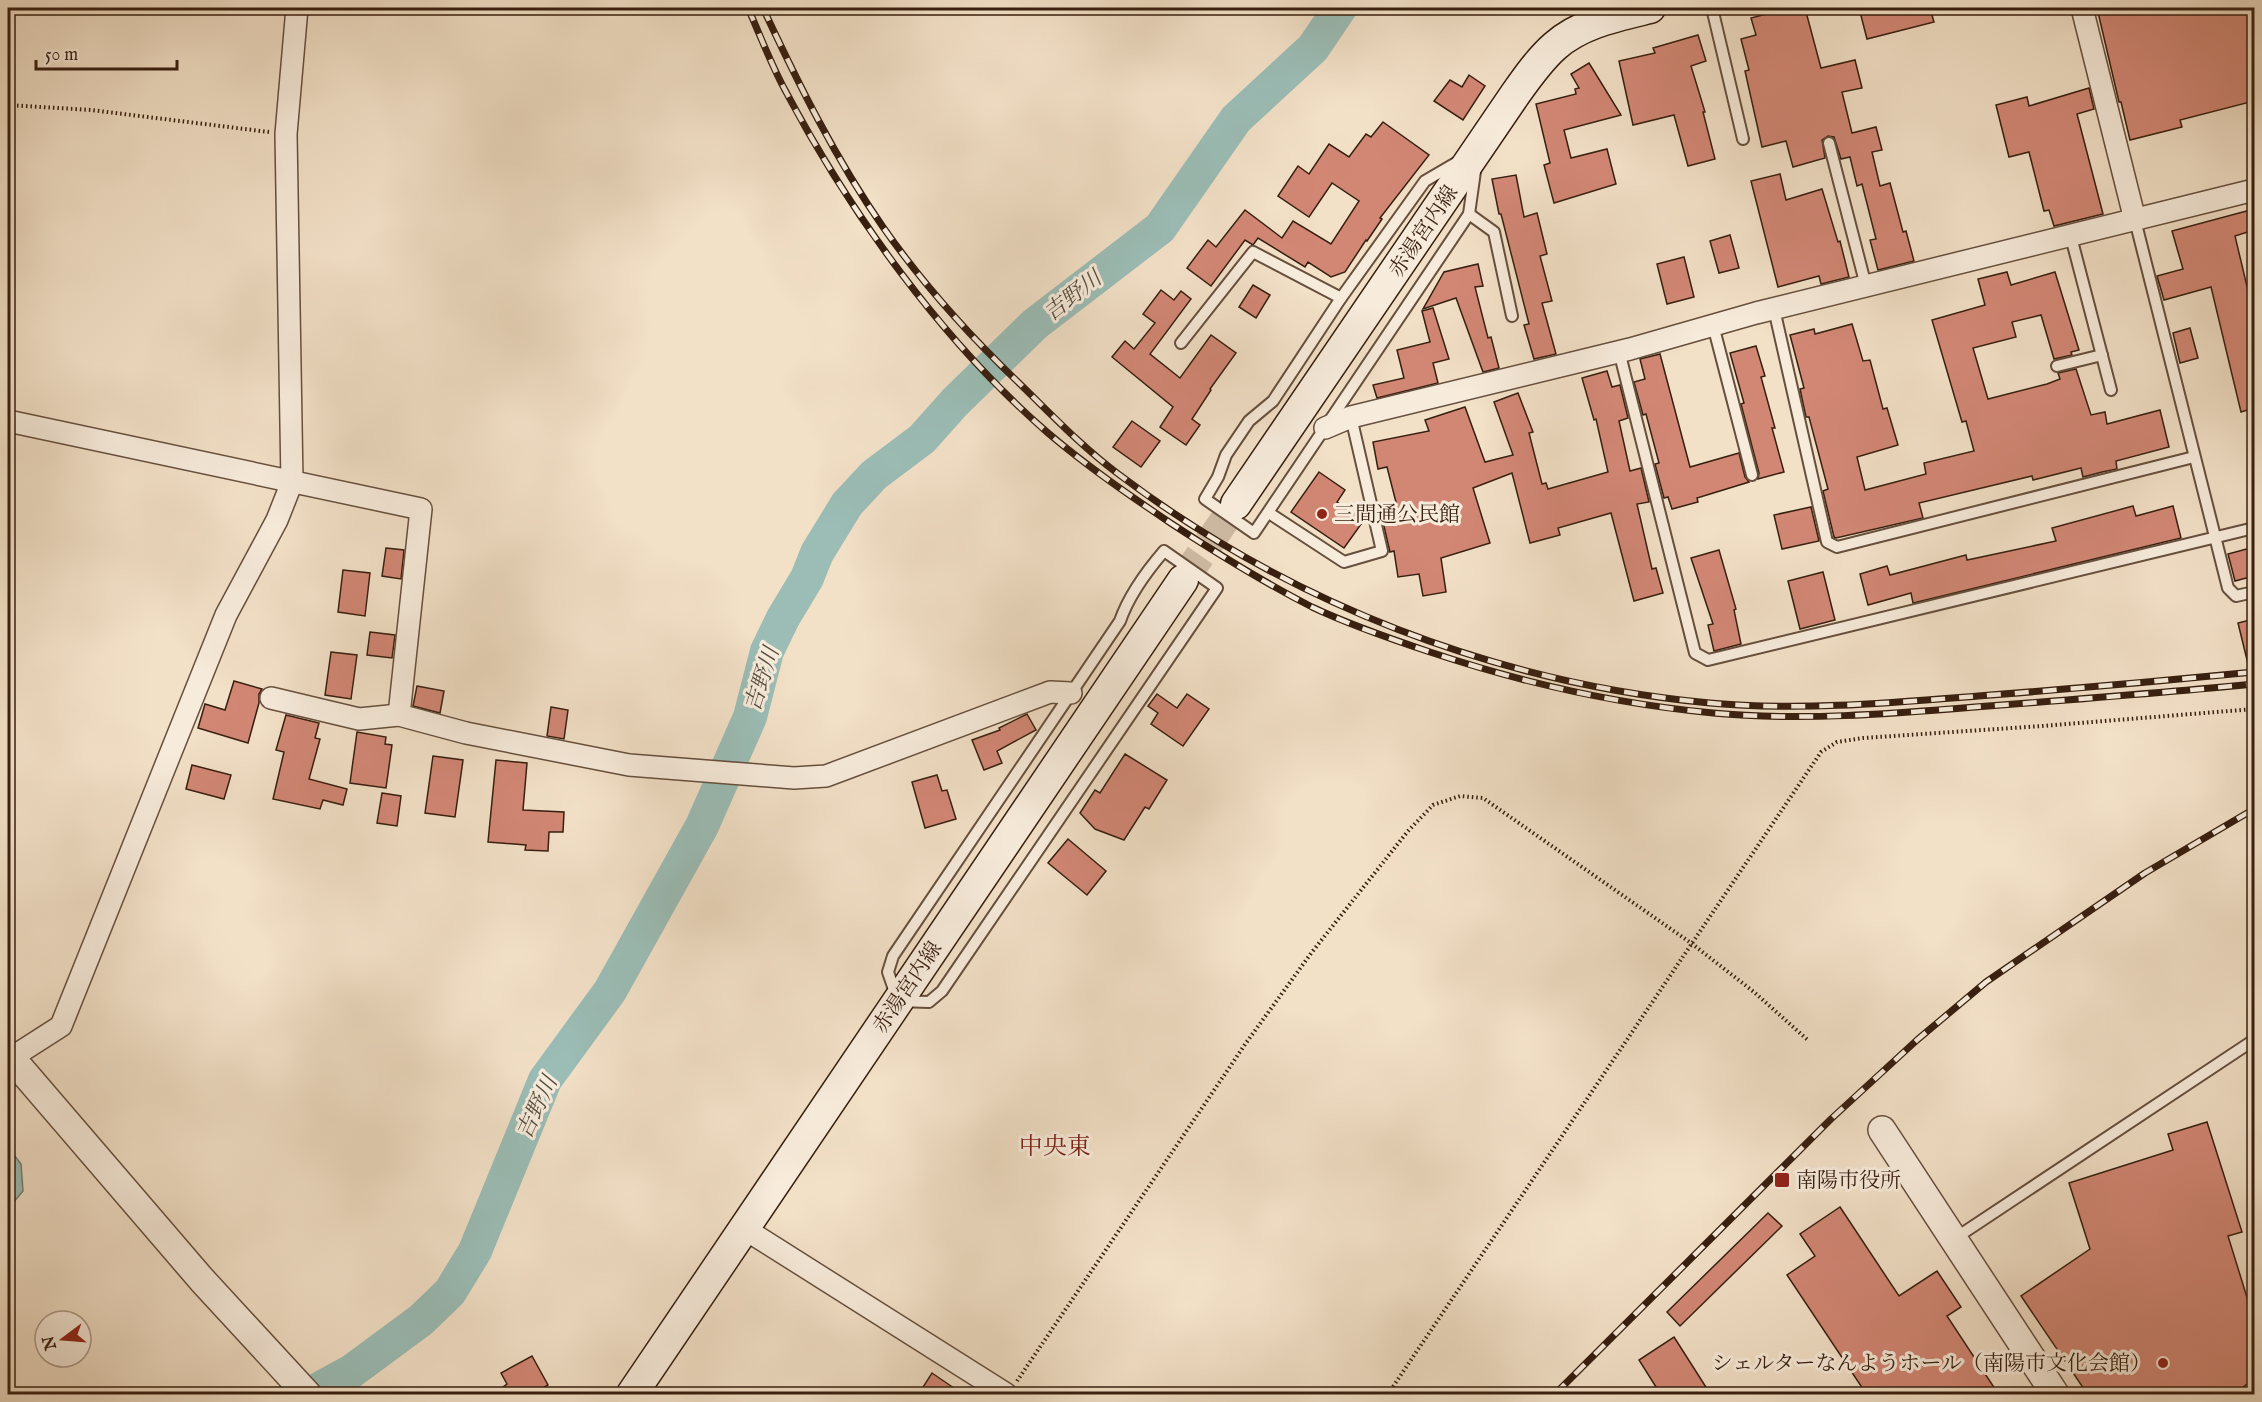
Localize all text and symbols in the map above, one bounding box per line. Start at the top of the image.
scale bar [36,33,177,71]
text: 50 m [45,44,78,67]
street label: 赤湯宮内線 [1384,181,1465,283]
water label: 吉野川 [1039,264,1109,328]
place label: 三間通公民館 [1334,502,1460,529]
marker: 三間通公民館 [1315,507,1329,521]
water label: 吉野川 [739,642,787,715]
street label: 赤湯宮内線 [868,937,949,1039]
water label: 吉野川 [511,1070,565,1144]
district label: 中央東 [1019,1132,1091,1163]
place label: 南陽市役所 [1796,1168,1901,1195]
marker: 南陽市役所 [1773,1171,1791,1189]
north arrow [33,1309,93,1369]
text: N [39,1333,62,1353]
place label: シェルターなんようホール（南陽市文化会館） [1712,1351,2151,1378]
marker: シェルターなんようホール（南陽市文化会館） [2156,1356,2170,1370]

